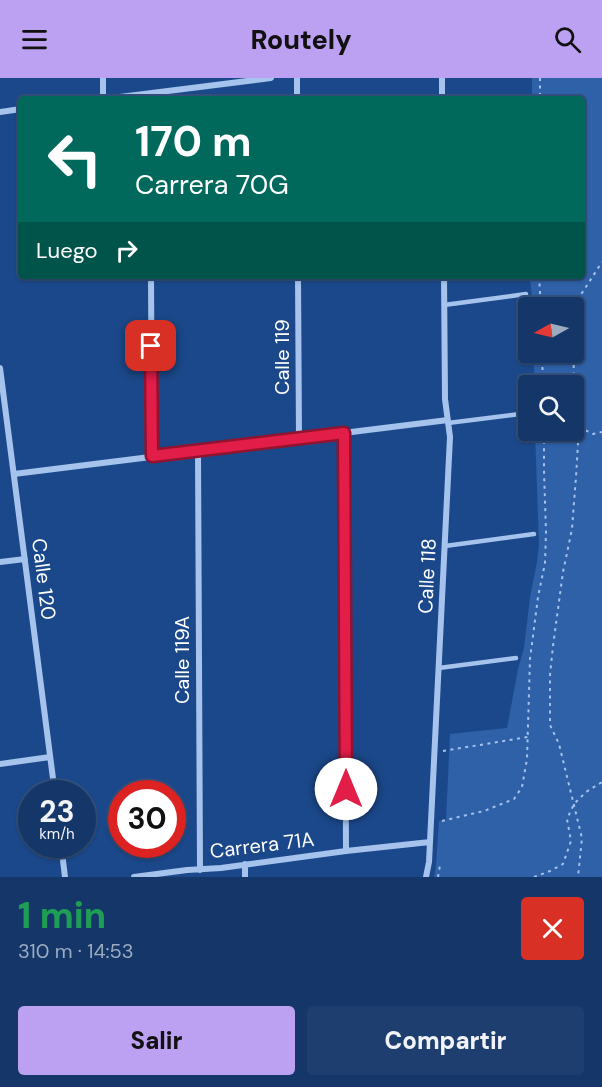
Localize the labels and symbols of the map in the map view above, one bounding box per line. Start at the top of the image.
north arrow [518,297,584,363]
street label: Calle 119 [269,319,295,395]
pin [125,320,176,371]
street label: Calle 120 [26,537,62,621]
street label: Calle 118 [412,538,442,614]
street label: Calle 119A [169,616,195,704]
position arrow [314,757,378,821]
speed limit sign: 30 [108,780,186,858]
street label: Carrera 71A [208,826,316,864]

